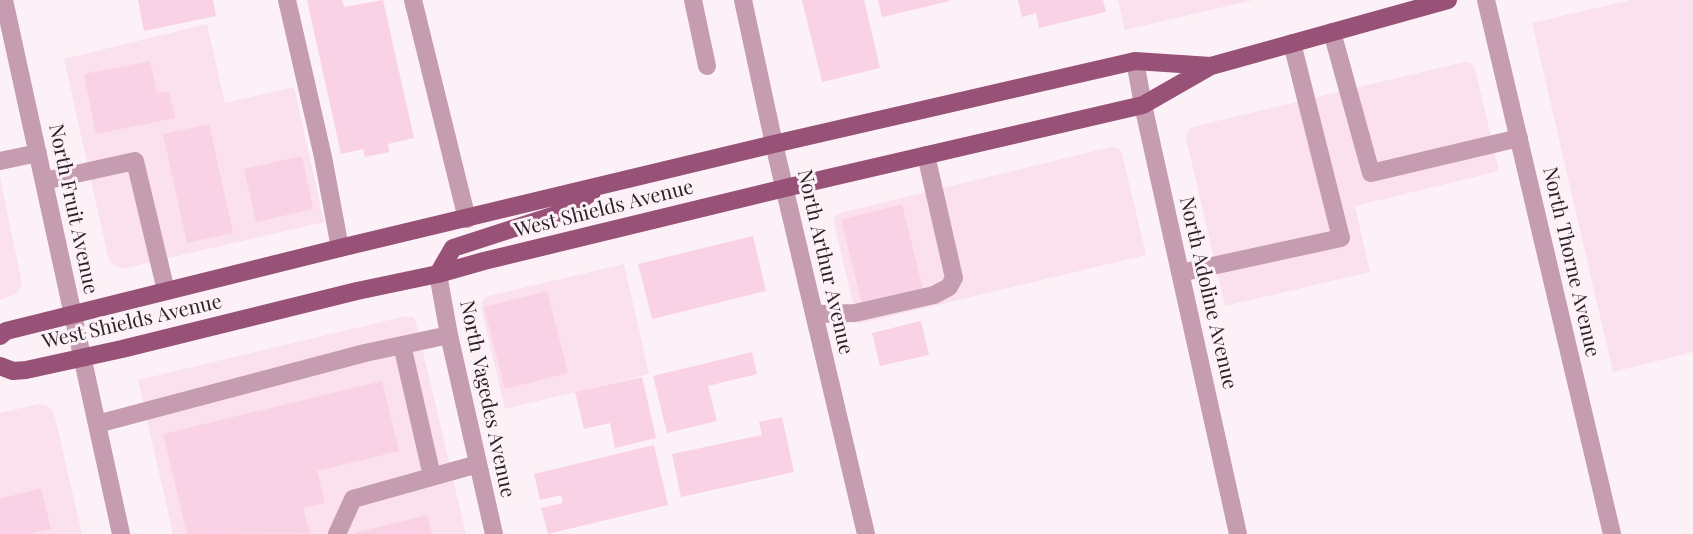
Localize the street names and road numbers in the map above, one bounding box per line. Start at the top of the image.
street label: North Fruit Avenue [43,122,103,296]
street label: North Thorne Avenue [1537,165,1605,359]
street label: North Arthur Avenue [792,167,858,357]
street label: West Shields Avenue [512,175,696,243]
street label: North Adoline Avenue [1174,194,1242,392]
street label: West Shields Avenue [40,290,224,354]
street label: North Vagedes Avenue [454,298,520,500]

